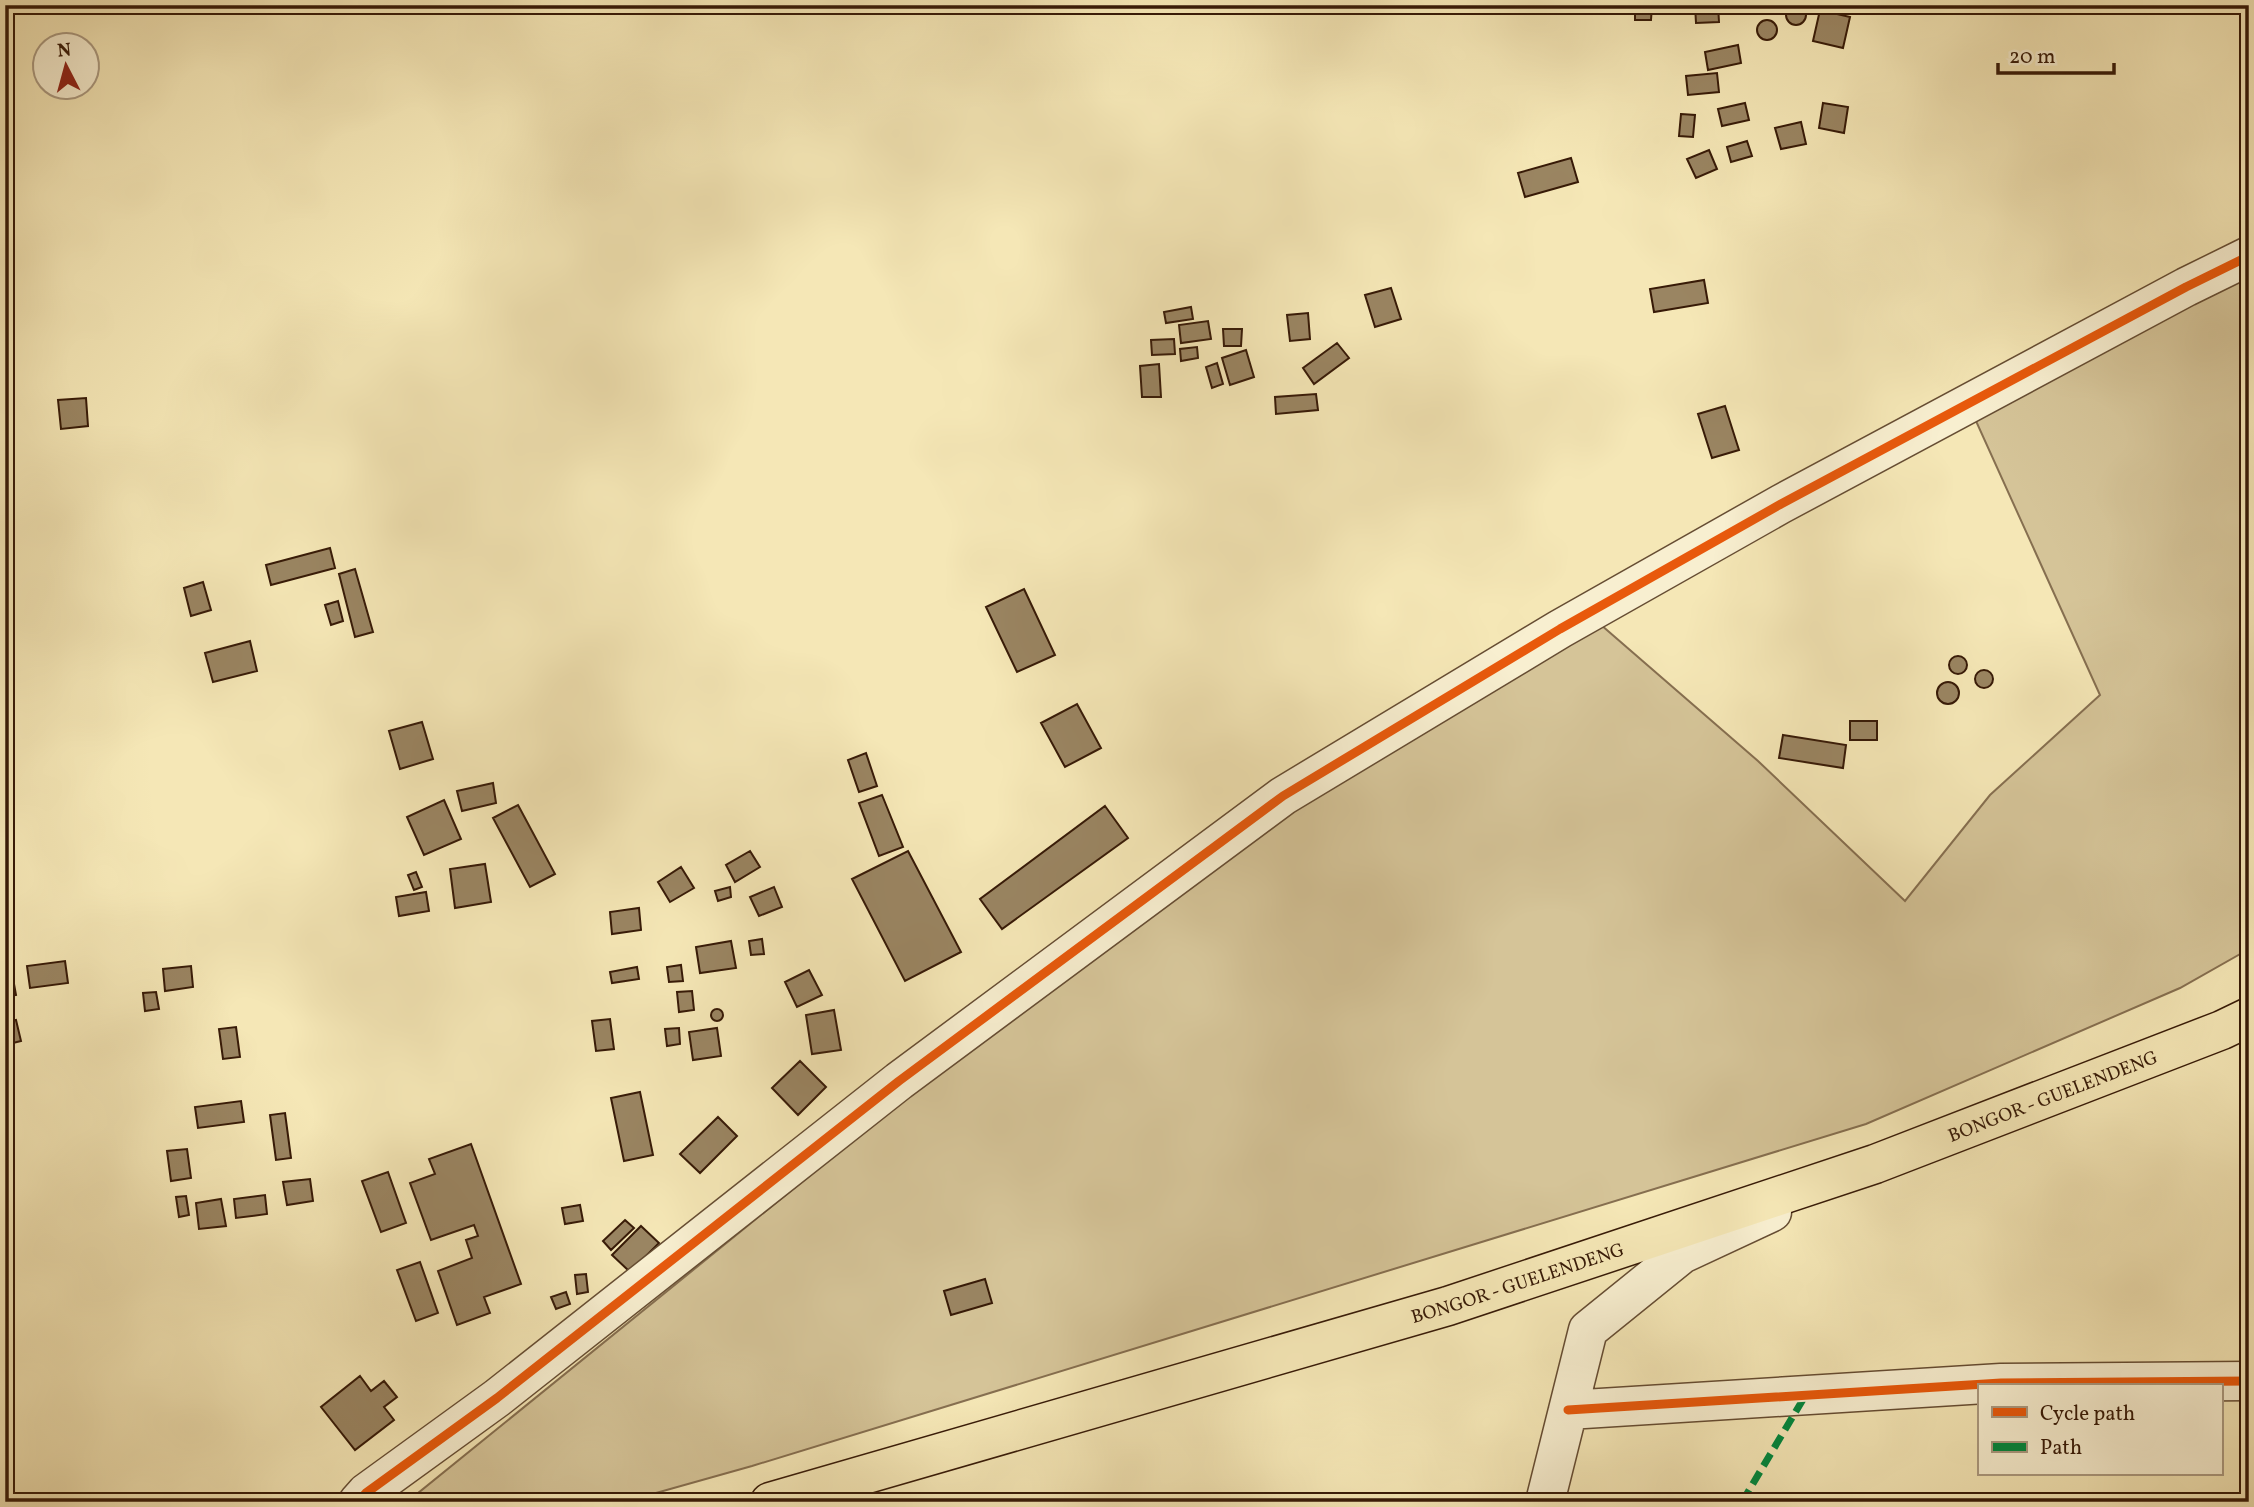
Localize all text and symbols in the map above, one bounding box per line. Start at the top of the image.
north arrow [32,32,102,102]
scale bar [1998,32,2114,76]
text: N [56,37,73,65]
text: 20 m [2009,43,2055,72]
street label: BONGOR - GUELENDENG [1944,1045,2162,1150]
street label: BONGOR - GUELENDENG [1408,1237,1628,1331]
legend [1978,1384,2222,1476]
text: Cycle path [2040,1400,2135,1429]
text: Path [2040,1434,2082,1463]

